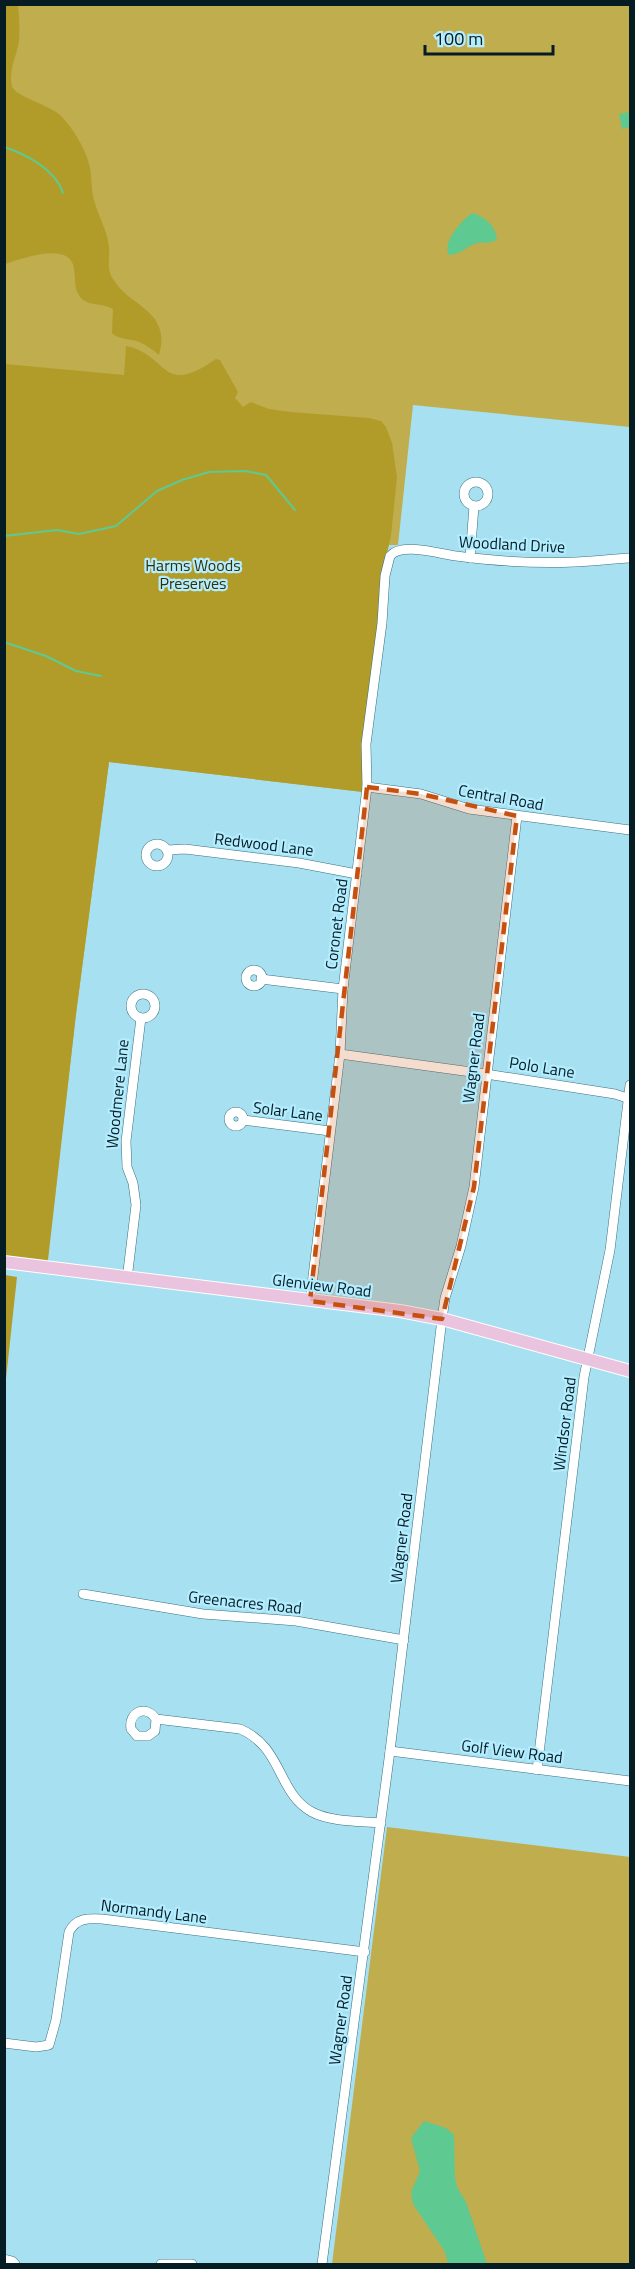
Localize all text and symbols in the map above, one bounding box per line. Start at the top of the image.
scale bar [425,18,552,56]
text: 100 m [434,25,483,52]
street label: Woodland Drive [458,529,566,559]
park label: Harms Woods Preserves [145,553,241,595]
street label: Central Road [456,778,546,816]
street label: Redwood Lane [213,826,315,862]
street label: Coronet Road [319,877,353,971]
street label: Wagner Road [456,1012,490,1104]
street label: Woodmere Lane [99,1038,135,1150]
street label: Polo Lane [508,1050,576,1084]
street label: Solar Lane [252,1095,324,1127]
street label: Glenview Road [271,1267,373,1303]
street label: Windsor Road [546,1376,582,1472]
street label: Wagner Road [384,1492,418,1584]
street label: Greenacres Road [187,1584,303,1620]
street label: Golf View Road [460,1733,564,1769]
street label: Normandy Lane [100,1893,208,1929]
street label: Wagner Road [322,1973,358,2067]

